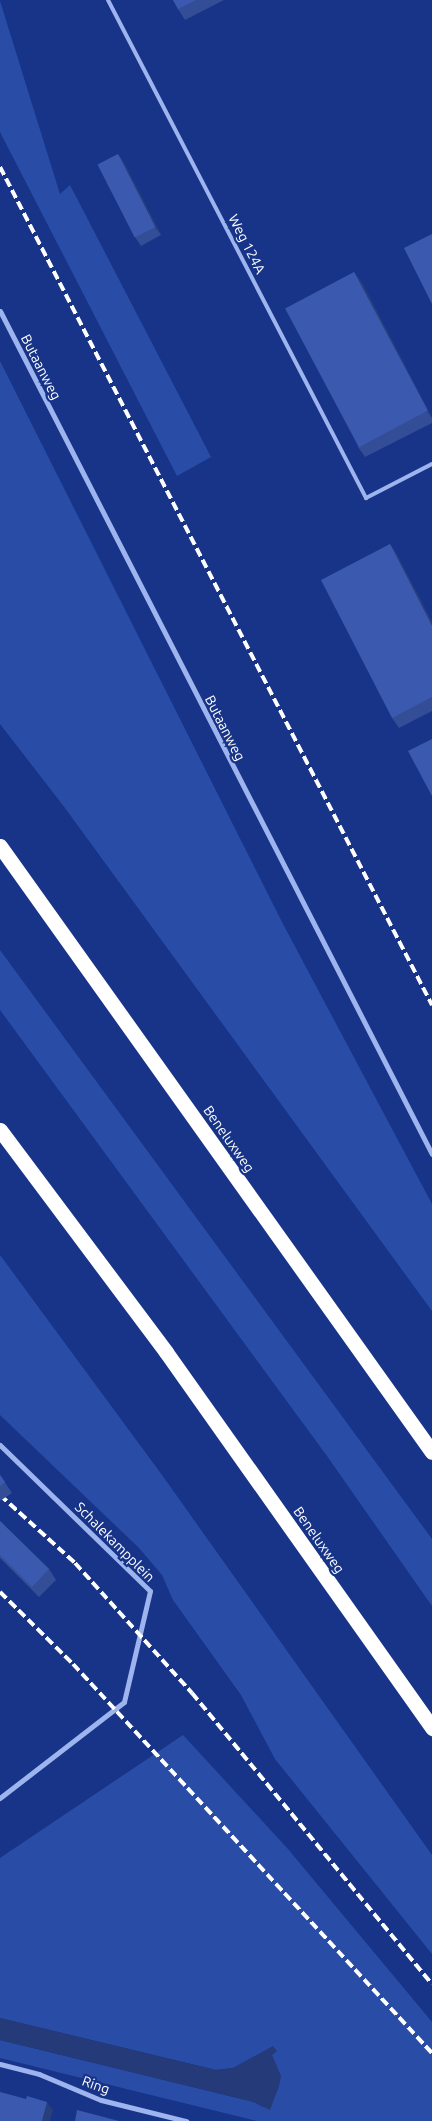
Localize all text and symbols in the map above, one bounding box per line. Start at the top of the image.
street label: Weg 124A [225,211,269,277]
street label: Butaanweg [17,331,65,403]
street label: Butaanweg [201,692,249,764]
street label: Beneluxweg [200,1102,258,1176]
street label: Schalekampplein [72,1499,158,1585]
street label: Beneluxweg [290,1503,348,1577]
street label: Ring [80,2072,112,2098]

